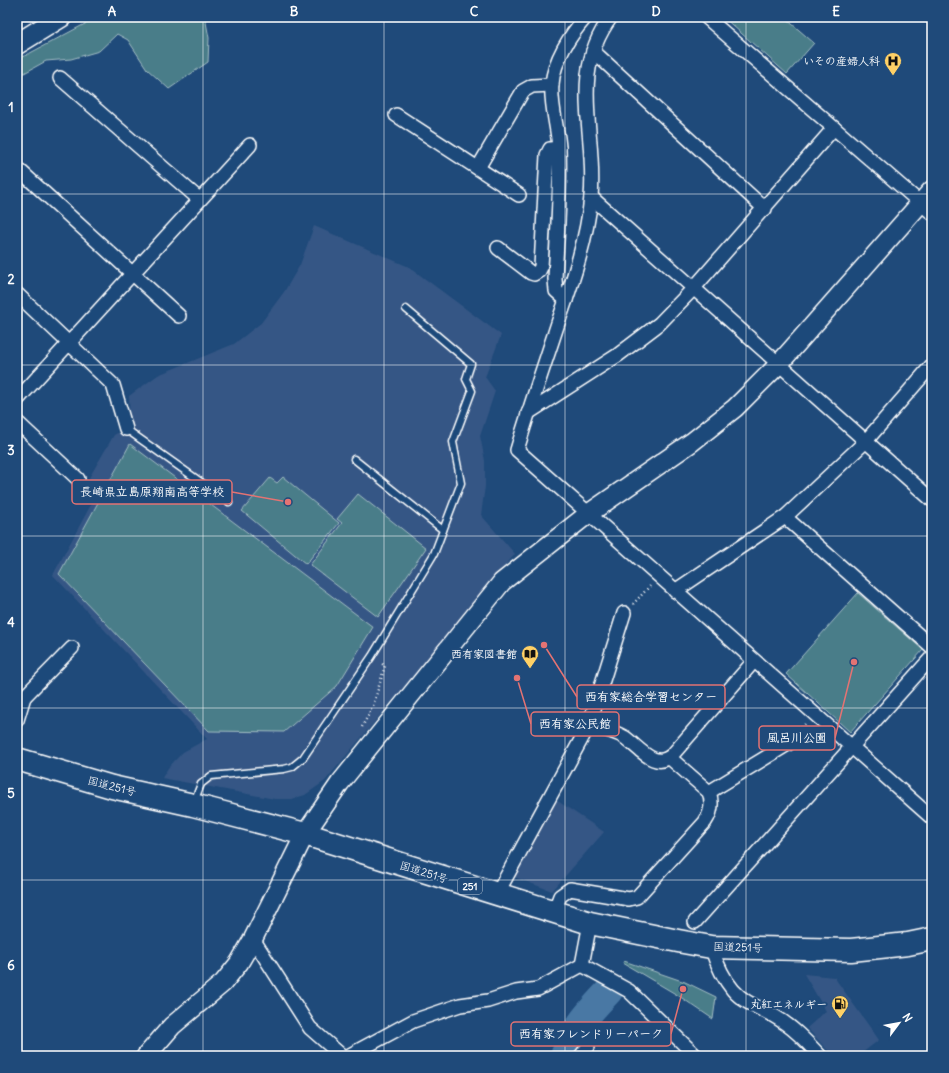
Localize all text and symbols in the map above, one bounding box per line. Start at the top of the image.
text: A [108,3,117,20]
text: B [290,3,299,20]
text: C [470,3,479,20]
text: D [651,3,661,20]
text: E [832,3,840,20]
hospital icon: いその産婦人科 [883,51,903,76]
place label: いその産婦人科 [803,54,880,68]
text: 1 [8,99,14,116]
text: 2 [7,271,15,288]
text: 3 [7,442,15,459]
callout: 長崎県立島原翔南高等学校 [72,480,232,504]
text: 長崎県立島原翔南高等学校 [80,484,224,499]
text: 4 [7,614,15,631]
library icon: 西有家図書館 [520,644,540,669]
place label: 西有家図書館 [451,647,517,661]
callout: 西有家総合学習センター [577,685,725,709]
text: 西有家総合学習センター [585,689,717,704]
callout: 西有家公民館 [531,712,619,736]
text: 西有家公民館 [539,716,611,731]
callout: 風呂川公園 [759,726,835,750]
text: 風呂川公園 [767,730,827,745]
street label: 国道251号 [86,773,138,799]
text: 5 [7,785,15,802]
street label: 国道251号 [398,858,450,886]
road number: 251 [458,878,482,894]
street label: 国道251号 [713,939,763,955]
text: 6 [7,957,15,974]
fuel station icon: 丸紅エネルギー [830,994,850,1019]
place label: 丸紅エネルギー [750,997,827,1011]
north arrow [879,1003,919,1043]
text: N [900,1011,915,1025]
callout: 西有家フレンドリーパーク [511,1022,671,1046]
text: 西有家フレンドリーパーク [519,1026,663,1041]

